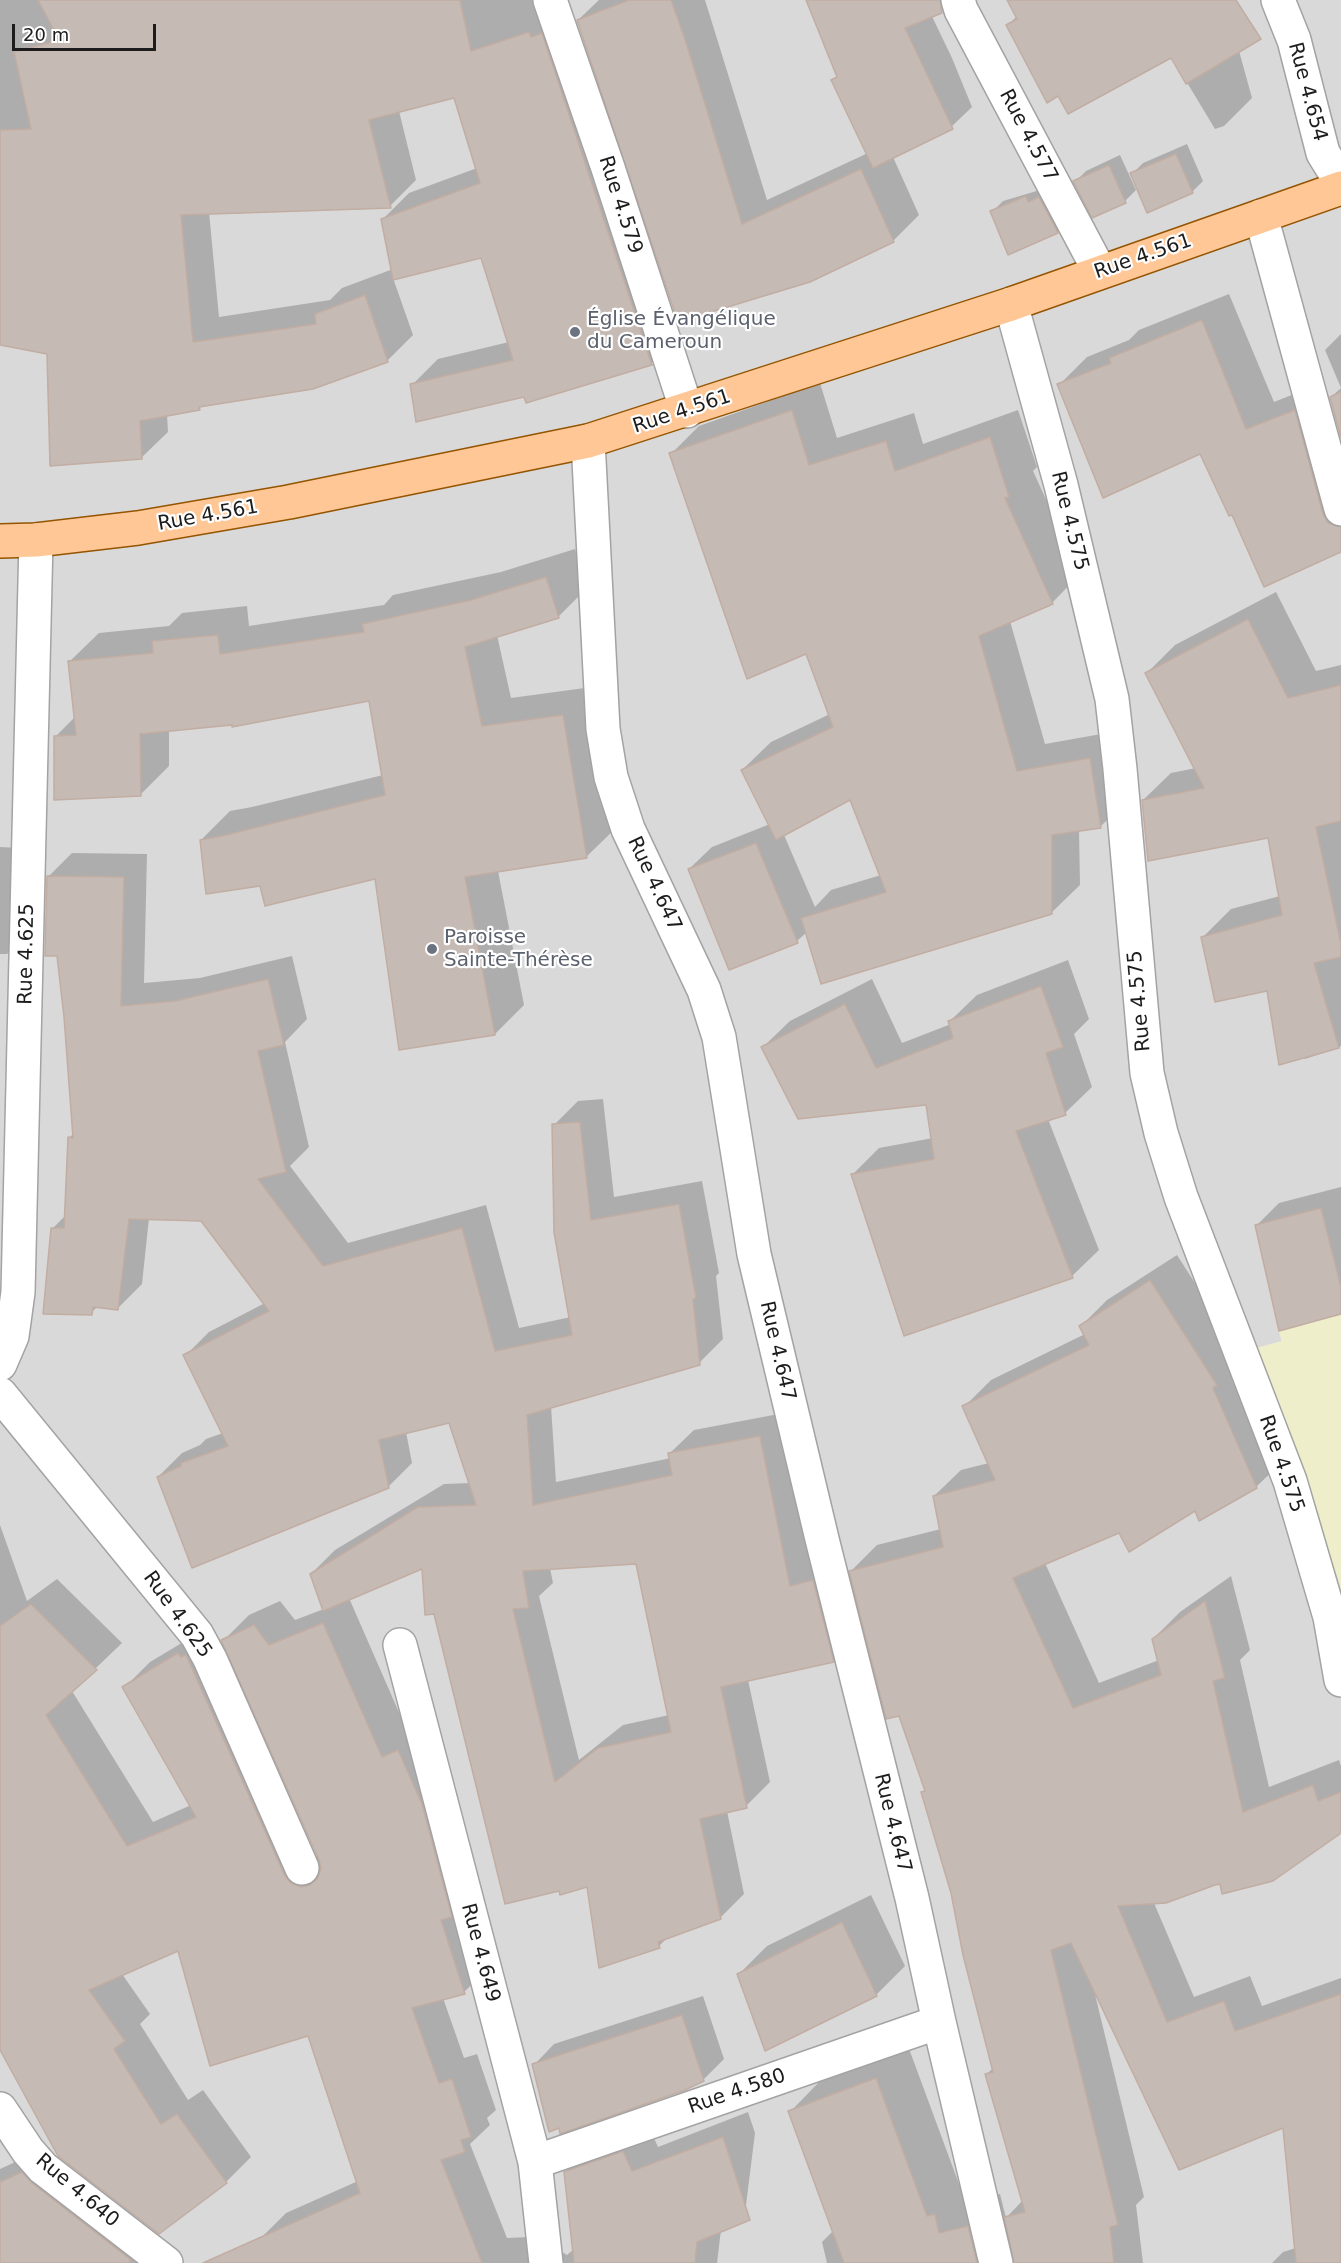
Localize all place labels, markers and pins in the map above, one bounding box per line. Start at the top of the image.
place label: Église Évangélique du Cameroun [587,308,776,355]
marker: Église Évangélique du Cameroun [568,325,582,339]
place label: Paroisse Sainte-Thérèse [444,926,593,973]
marker: Paroisse Sainte-Thérèse [425,942,439,956]

